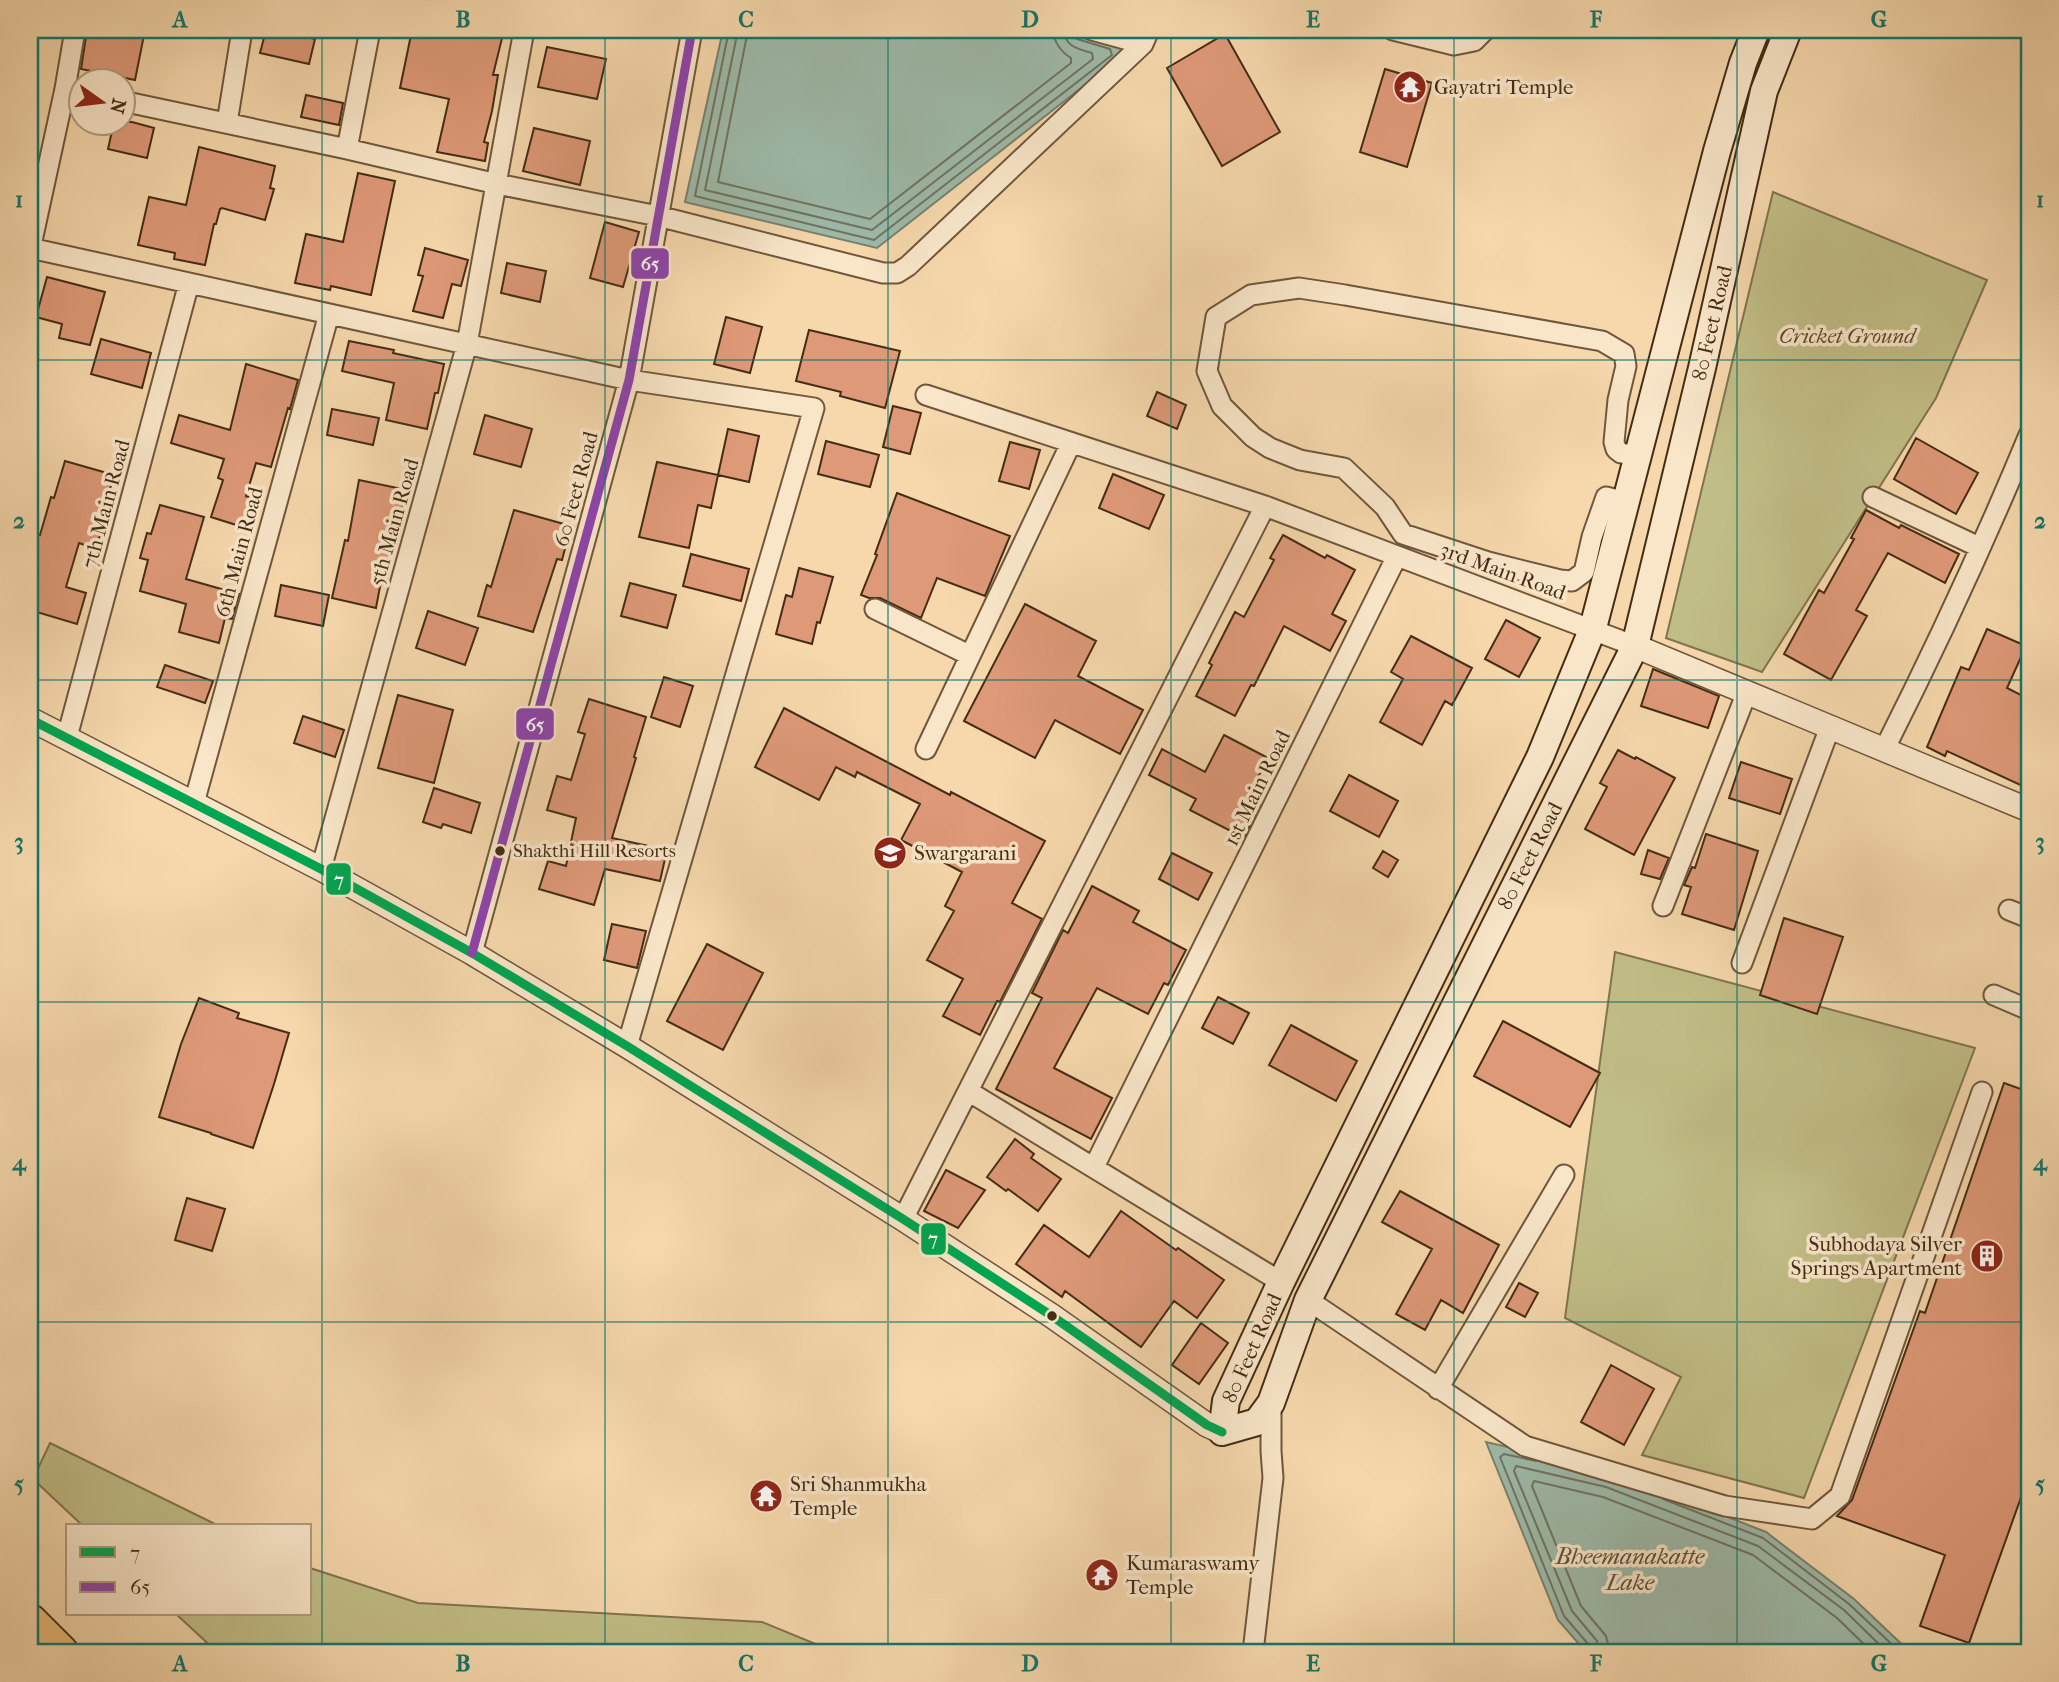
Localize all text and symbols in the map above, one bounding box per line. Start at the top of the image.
text: A [171,6,189,33]
text: B [456,6,471,33]
text: C [738,6,754,33]
text: D [1021,6,1039,33]
text: E [1306,6,1320,33]
text: F [1589,6,1603,33]
text: G [1871,6,1887,33]
north arrow [66,66,136,136]
temple icon: Gayatri Temple [1391,68,1429,106]
place label: Gayatri Temple [1434,75,1574,99]
text: N [105,96,130,116]
text: 1 [15,186,23,213]
text: 1 [2036,186,2044,213]
line badge: 65 [630,247,670,280]
text: 65 [641,253,659,275]
street label: 80 Feet Road [1687,263,1737,383]
park label: Cricket Ground [1779,324,1917,348]
street label: 60 Feet Road [549,428,603,549]
street label: 7th Main Road [77,436,135,571]
street label: 5th Main Road [364,455,424,588]
street label: 6th Main Road [210,484,268,620]
text: 2 [13,507,25,534]
text: 2 [2034,507,2046,534]
street label: 3rd Main Road [1437,537,1570,605]
line badge: 65 [515,707,555,741]
text: 65 [526,714,544,736]
street label: 1st Main Road [1219,726,1296,850]
street label: 80 Feet Road [1493,798,1568,914]
text: 3 [14,828,24,855]
text: 3 [2035,828,2045,855]
school or university icon: Swargarani [871,834,909,872]
place label: Shakthi Hill Resorts [513,840,676,862]
place label: Swargarani [914,841,1016,865]
marker: Shakthi Hill Resorts [493,844,507,858]
line badge: 7 [325,862,352,896]
text: 7 [333,869,344,891]
text: 4 [11,1149,27,1176]
text: 4 [2032,1149,2048,1176]
line badge: 7 [920,1222,947,1256]
text: 7 [927,1228,938,1250]
place label: Subhodaya Silver Springs Apartment [1791,1232,1963,1280]
building icon: Subhodaya Silver Springs Apartment [1968,1237,2006,1275]
street label: 80 Feet Road [1217,1289,1287,1406]
unlabelled marker [1045,1309,1059,1323]
text: 5 [14,1470,24,1497]
text: 5 [2035,1470,2045,1497]
place label: Sri Shanmukha Temple [790,1472,927,1520]
temple icon: Sri Shanmukha Temple [747,1477,785,1515]
legend [66,1524,312,1616]
text: 7 [130,1541,140,1565]
water label: Bheemanakatte Lake [1554,1543,1705,1596]
place label: Kumaraswamy Temple [1126,1551,1260,1599]
temple icon: Kumaraswamy Temple [1083,1556,1121,1594]
text: 65 [130,1575,150,1599]
text: A [171,1650,189,1677]
text: B [456,1650,471,1677]
text: C [738,1650,754,1677]
text: D [1021,1650,1039,1677]
text: E [1306,1650,1320,1677]
text: F [1589,1650,1603,1677]
text: G [1871,1650,1887,1677]

